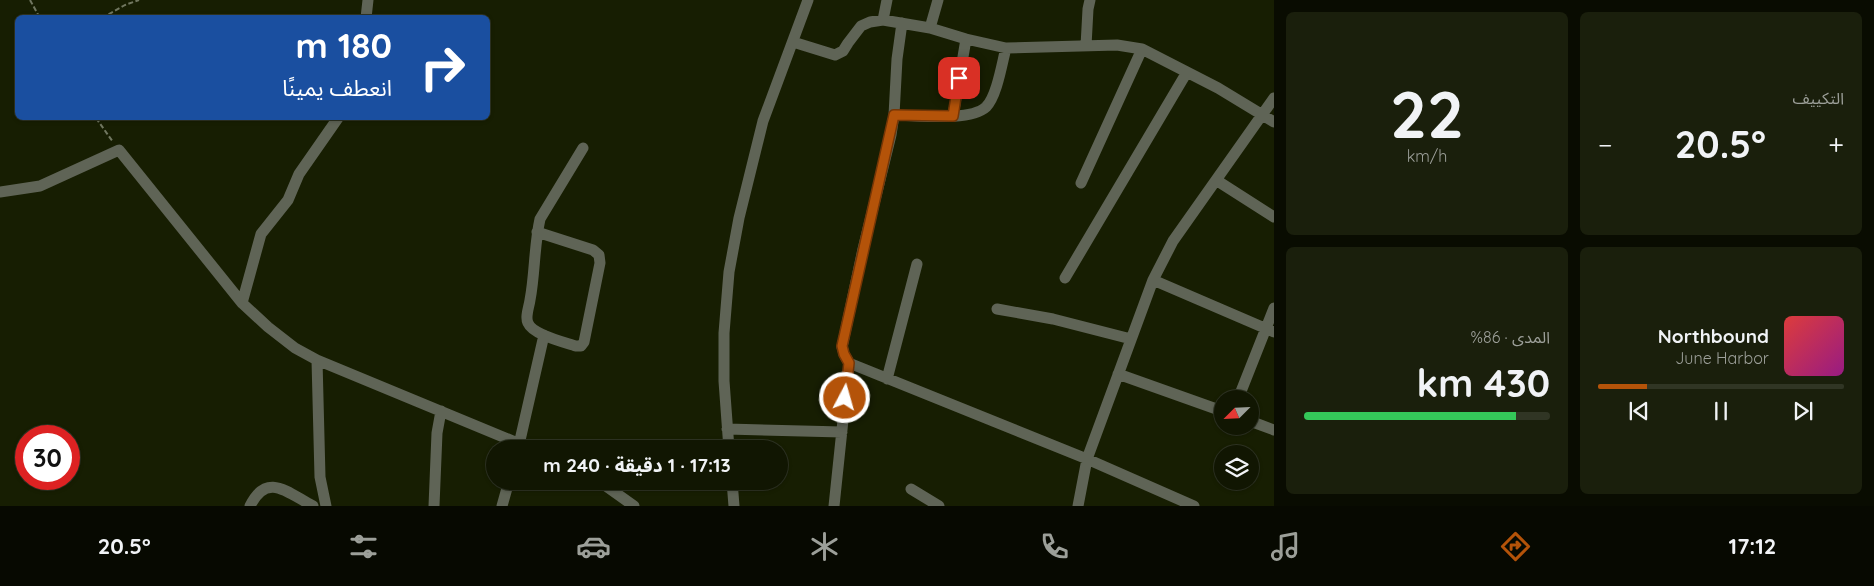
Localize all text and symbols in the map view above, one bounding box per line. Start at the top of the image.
text: 180 m [296,23,392,67]
icon: right [410,35,475,100]
pin [938,57,980,99]
icon: arrive [945,64,973,92]
text: 22 [1390,73,1464,154]
text: انعطف يمينًا [282,74,392,102]
text: التكييف [1792,88,1844,108]
text: 20.5° [1675,120,1766,168]
text: − [1598,127,1613,162]
text: + [1828,127,1844,162]
text: km/h [1407,146,1447,166]
text: Northbound [1658,324,1769,348]
text: المدى · 86% [1471,327,1550,347]
text: June Harbor [1675,348,1769,368]
text: 430 km [1417,359,1550,407]
position arrow [818,371,870,423]
north arrow [1214,390,1259,435]
map controls [1214,390,1259,490]
icon: previous [1625,397,1653,425]
icon: pause [1707,397,1735,425]
icon: next [1789,397,1817,425]
speed limit sign: 30 [15,425,80,490]
button: layers [1214,445,1259,490]
text: 17:13 · 1 دقيقة · 240 m [543,453,731,477]
icon: filters [346,529,381,564]
icon: car [576,529,611,564]
icon: climate [807,529,842,564]
icon: phone [1037,529,1072,564]
icon: music [1268,529,1303,564]
icon: directions [1498,529,1533,564]
text: 20.5° [98,532,151,560]
text: 17:12 [1729,532,1776,560]

